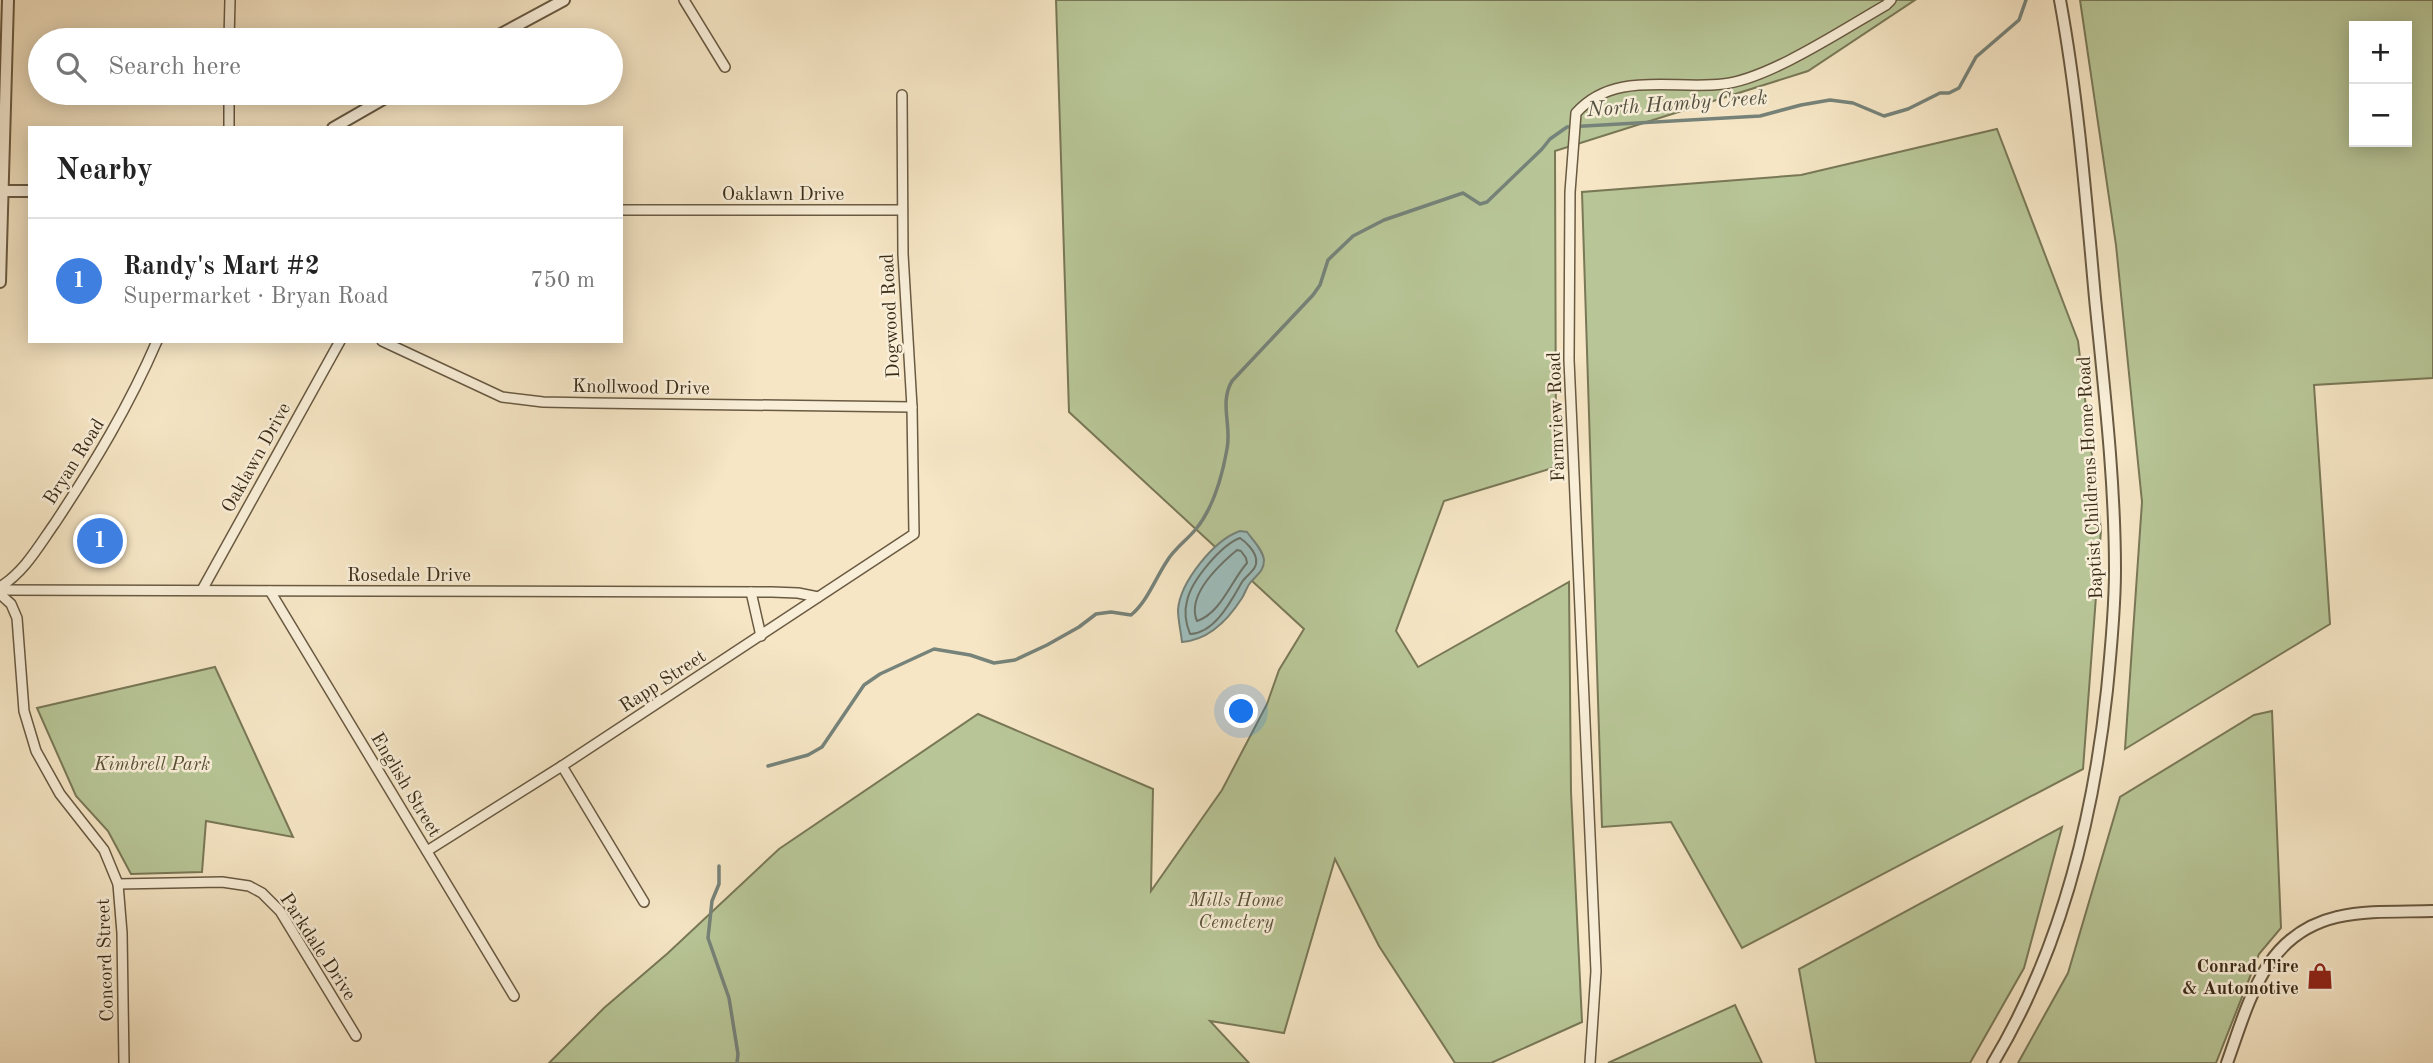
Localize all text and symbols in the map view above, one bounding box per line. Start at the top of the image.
map controls [2349,21,2412,147]
button: + [2349,21,2412,84]
search box [28,28,623,105]
icon: search [52,48,90,86]
text: Search here [108,54,241,80]
button: − [2349,84,2412,147]
water label: North Hamby Creek [1585,88,1768,121]
text: Nearby [56,156,153,186]
street label: Oaklawn Drive [722,186,844,205]
street label: Dogwood Road [879,253,904,379]
text: Randy's Mart #2 [123,254,320,280]
text: 1 [72,269,86,292]
text: 750 m [530,269,595,292]
text: Supermarket · Bryan Road [123,285,389,308]
street label: Farmview Road [1546,351,1569,482]
street label: Baptist Childrens Home Road [2076,356,2107,600]
street label: Knollwood Drive [572,378,710,399]
street label: Oaklawn Drive [219,400,295,516]
street label: Bryan Road [41,416,109,509]
pin: 1 [77,515,123,567]
street label: Rosedale Drive [347,567,471,586]
street label: Rapp Street [617,647,710,717]
your location [1224,694,1258,728]
street label: English Street [366,730,443,841]
park label: Kimbrell Park [93,756,210,775]
street label: Parkdale Drive [275,890,358,1004]
park label: Mills Home Cemetery [1188,892,1284,933]
street label: Concord Street [95,898,118,1022]
place label: Conrad Tire & Automotive [2182,958,2299,999]
shop icon: Conrad Tire & Automotive [2305,961,2335,991]

